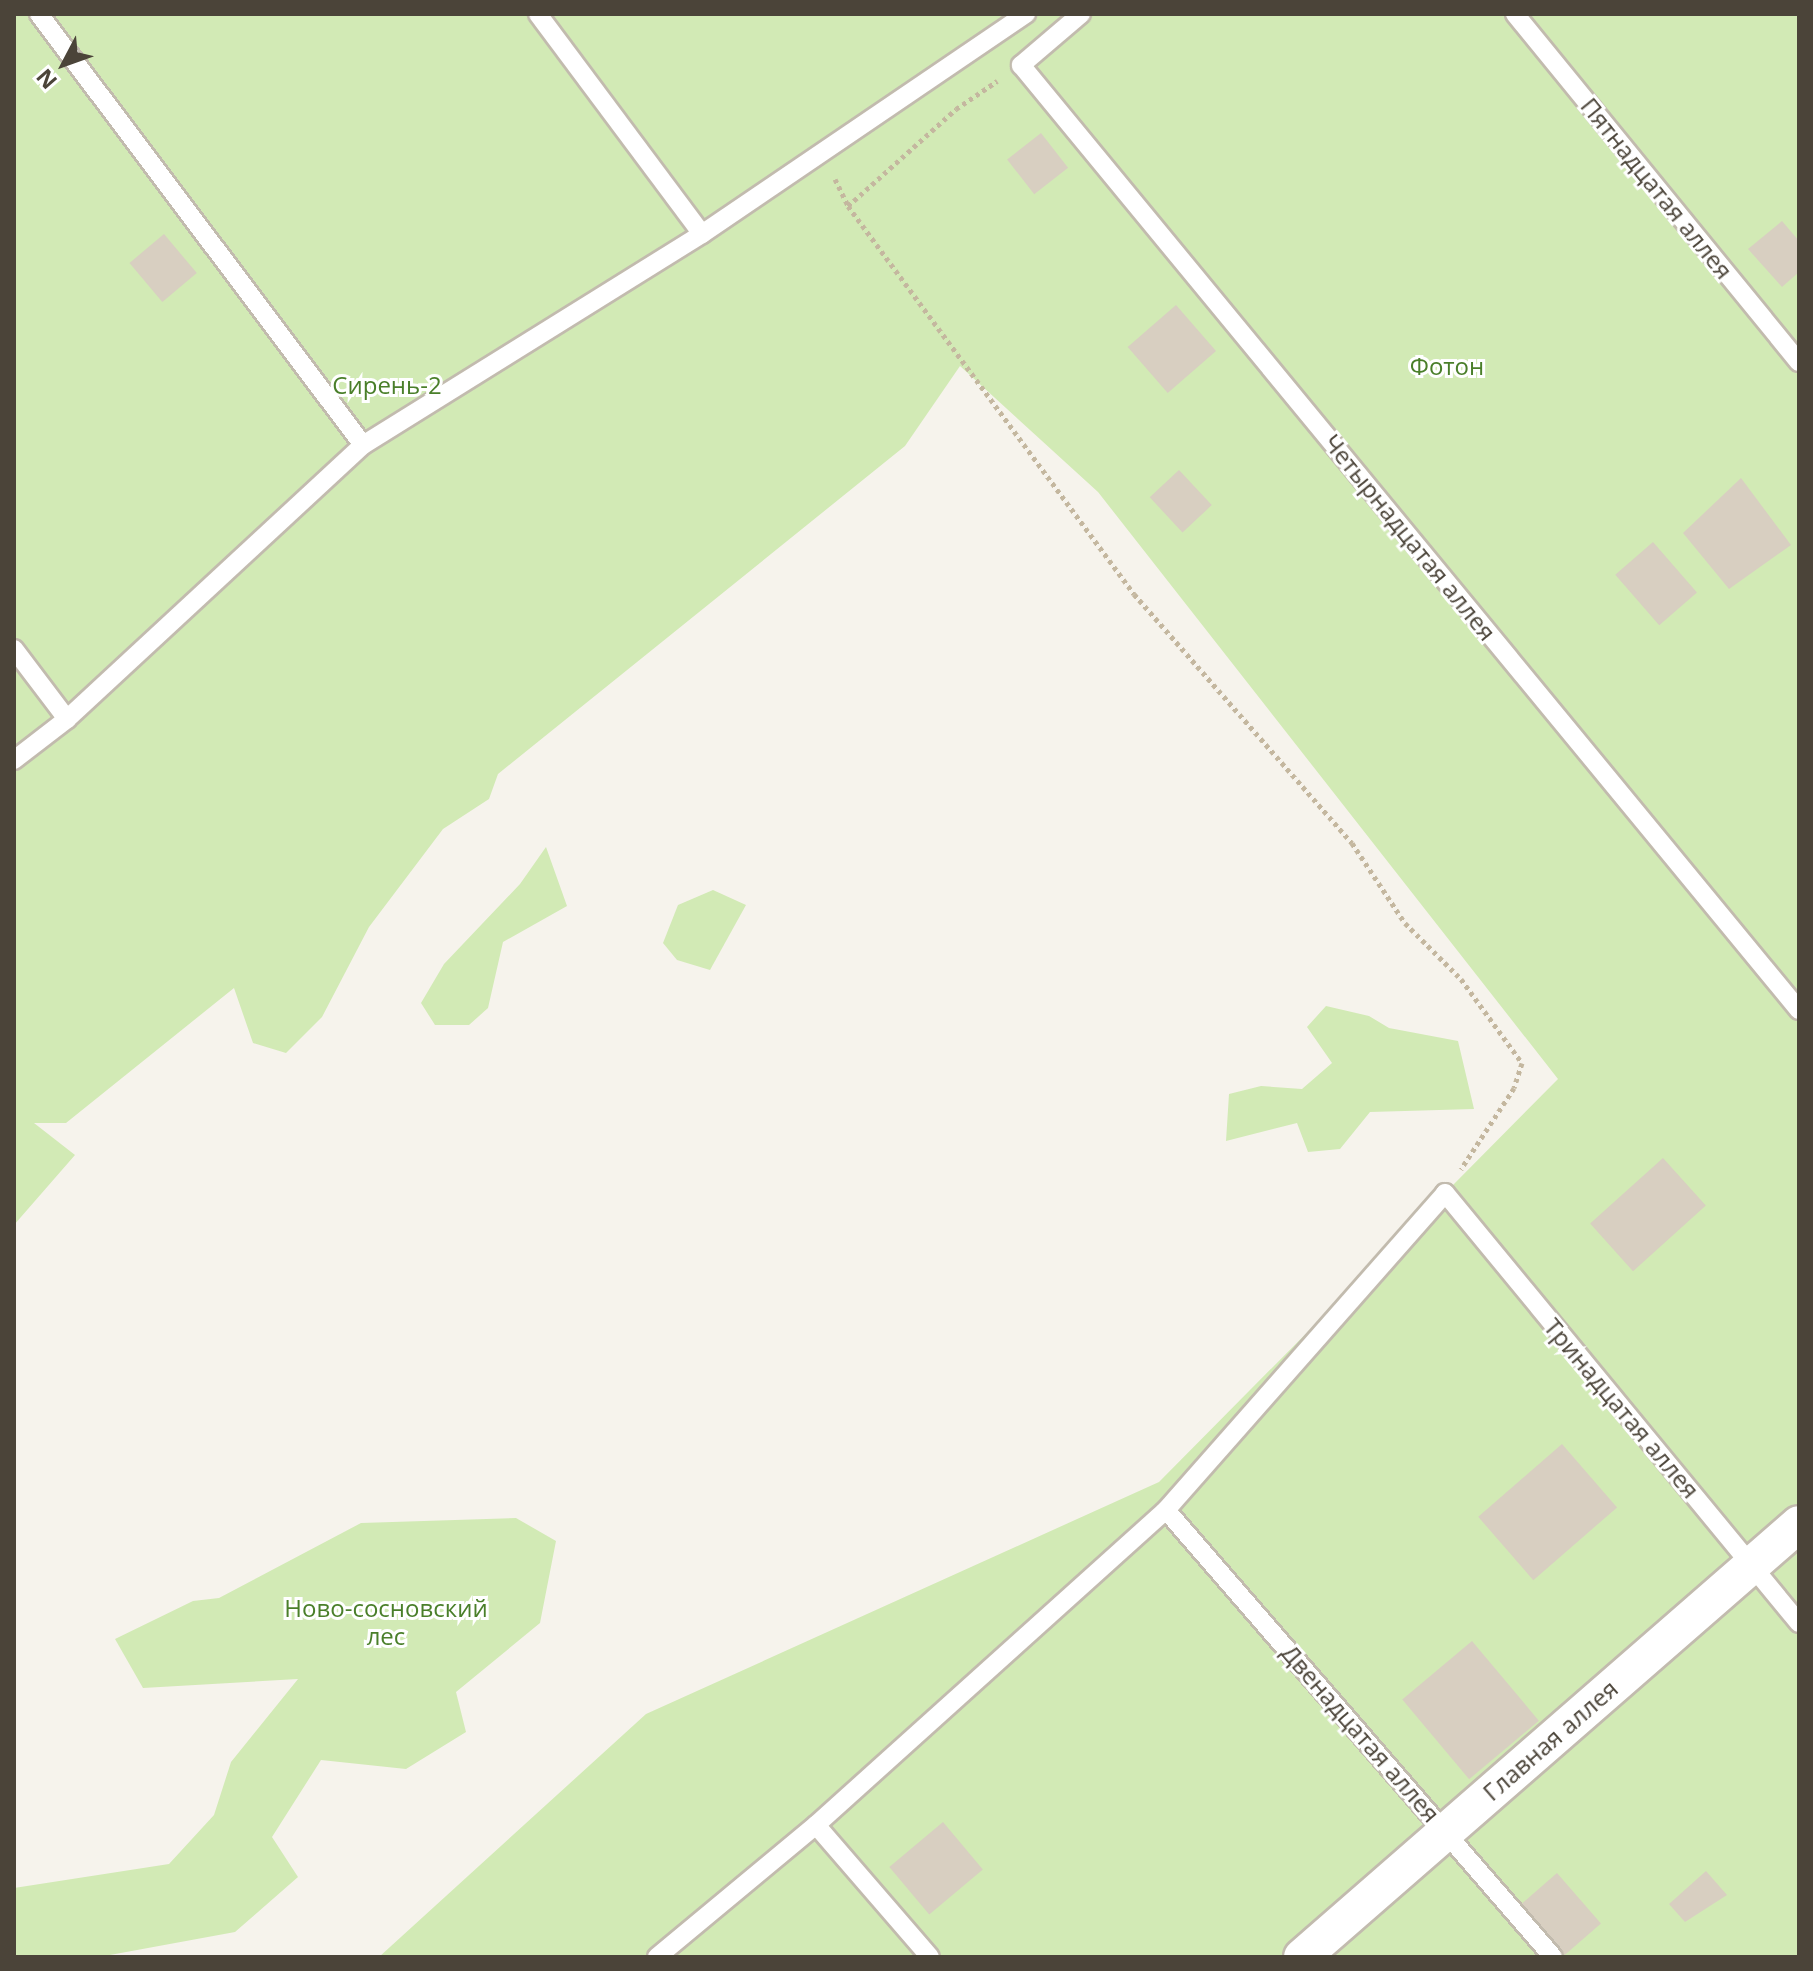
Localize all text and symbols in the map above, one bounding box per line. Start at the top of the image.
north arrow [24,24,104,104]
text: N [29,63,63,96]
street label: Пятнадцатая аллея [1575,92,1739,284]
park label: Фотон [1410,352,1484,380]
park label: Сирень-2 [332,371,442,399]
street label: Четырнадцатая аллея [1318,428,1502,646]
street label: Тринадцатая аллея [1538,1312,1706,1504]
park label: Ново-сосновский лес [284,1594,488,1650]
street label: Двенадцатая аллея [1276,1638,1446,1828]
street label: Главная аллея [1477,1674,1623,1806]

